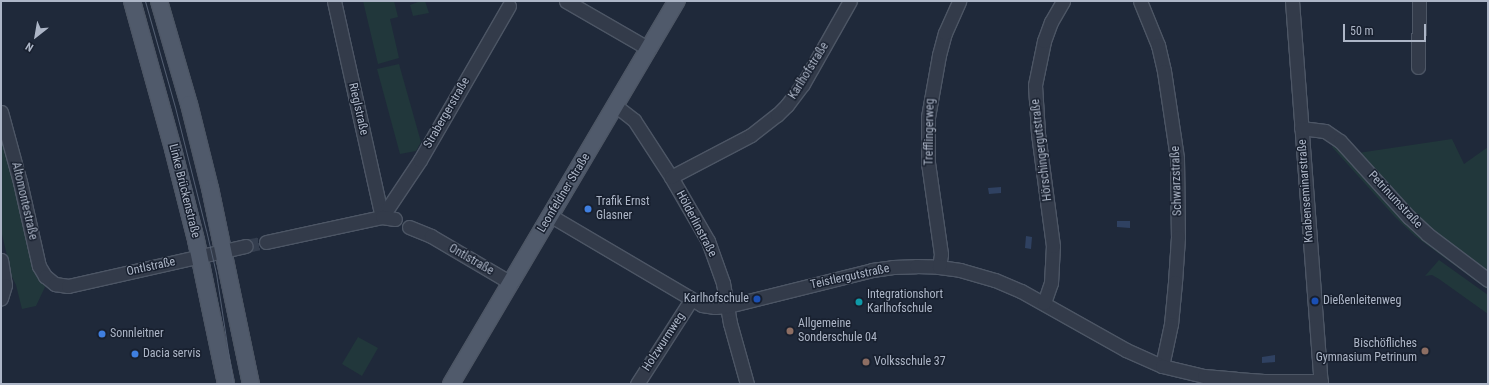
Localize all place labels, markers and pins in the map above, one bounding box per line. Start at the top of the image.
place label: Trafik Ernst Glasner [596,195,649,223]
marker: Trafik Ernst Glasner [583,204,593,214]
place label: Integrationshort Karlhofschule [867,288,943,316]
place label: Karlhofschule [684,292,749,306]
marker: Karlhofschule [752,294,762,304]
place label: Dießenleitenweg [1323,294,1401,308]
marker: Dießenleitenweg [1310,296,1320,306]
marker: Integrationshort Karlhofschule [854,297,864,307]
place label: Allgemeine Sonderschule 04 [798,317,877,345]
marker: Allgemeine Sonderschule 04 [785,326,795,336]
place label: Sonnleitner [110,327,164,341]
marker: Sonnleitner [97,329,107,339]
place label: Bischöfliches Gymnasium Petrinum [1316,337,1417,365]
marker: Bischöfliches Gymnasium Petrinum [1420,346,1430,356]
place label: Dacia servis [143,347,201,361]
marker: Dacia servis [130,349,140,359]
place label: Volksschule 37 [874,355,946,369]
marker: Volksschule 37 [861,357,871,367]

